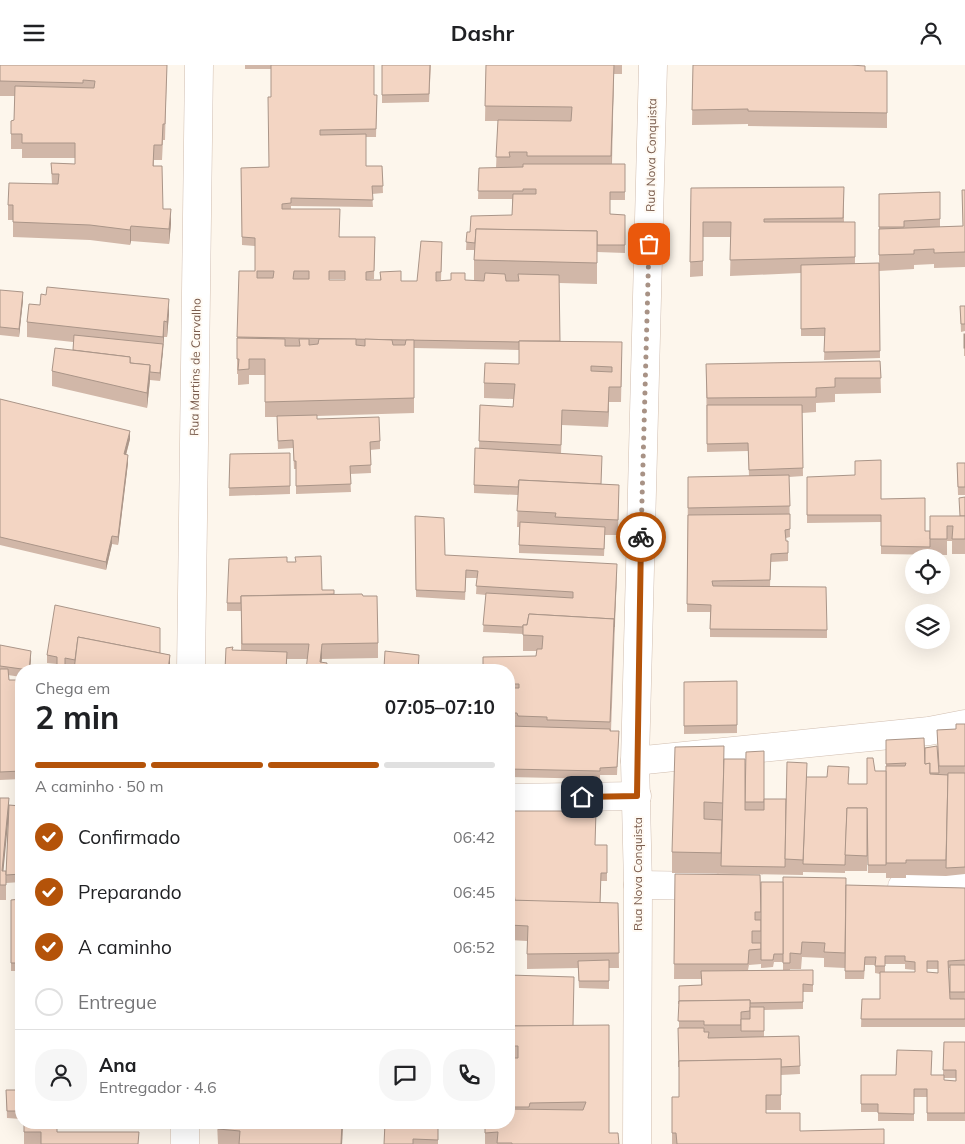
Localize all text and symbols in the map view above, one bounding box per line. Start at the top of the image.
icon: menu [20,19,48,47]
text: Dashr [451,19,514,47]
icon: person [917,19,945,47]
street label: Rua Nova Conquista [643,98,659,212]
pin [628,223,670,265]
icon: bag [635,230,663,258]
street label: Rua Martins de Carvalho [186,298,204,436]
courier [616,512,666,562]
icon: bike [627,523,655,551]
map controls [905,549,950,649]
button: locate [905,549,950,594]
button: layers [905,604,950,649]
text: Chega em [35,678,110,698]
text: 07:05–07:10 [385,695,495,719]
text: 2 min [35,697,119,737]
text: A caminho · 50 m [35,776,164,796]
pin [561,776,603,818]
icon: home [568,783,596,811]
street label: Rua Nova Conquista [630,817,645,931]
icon: check [35,823,63,851]
text: Confirmado [78,825,180,849]
text: 06:42 [453,827,495,847]
icon: check [35,878,63,906]
text: Preparando [78,880,182,904]
text: 06:45 [453,882,495,902]
icon: check [35,933,63,961]
text: A caminho [78,935,172,959]
text: 06:52 [453,937,495,957]
text: Entregue [78,990,157,1014]
button: person [35,1049,87,1101]
button: chat [379,1049,431,1101]
button: phone [443,1049,495,1101]
text: Ana [99,1053,137,1077]
text: Entregador · 4.6 [99,1077,216,1097]

